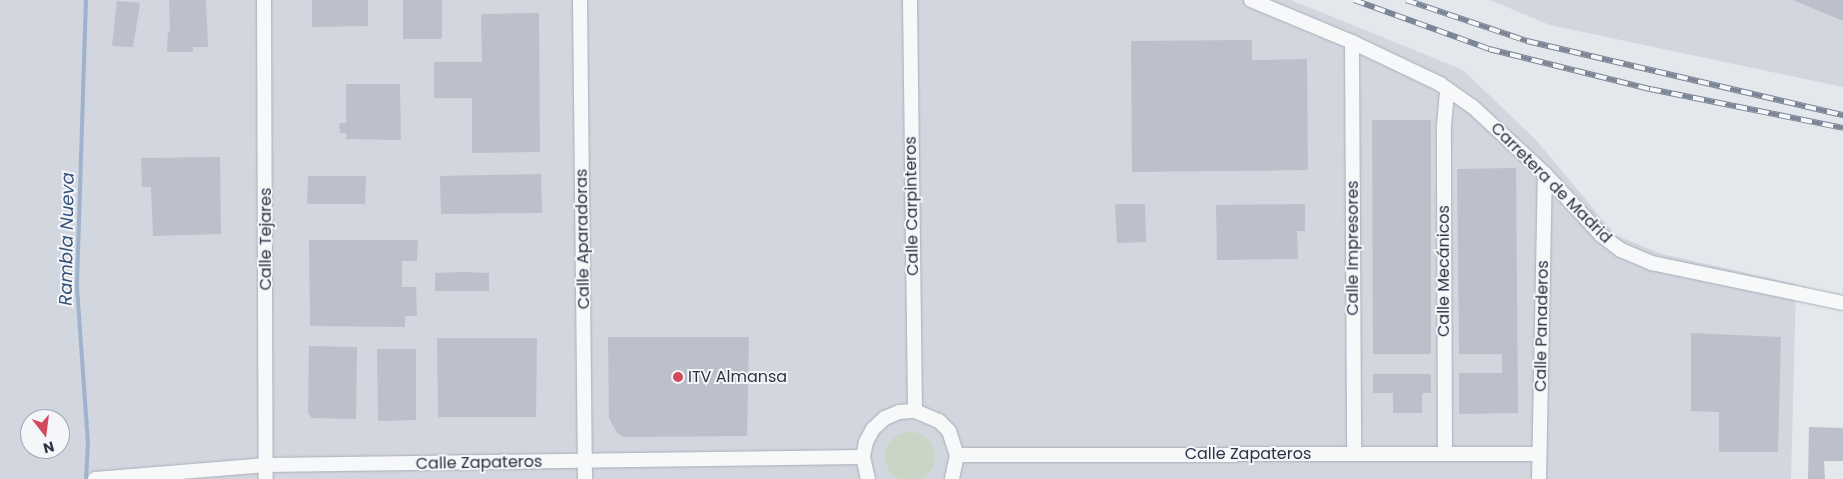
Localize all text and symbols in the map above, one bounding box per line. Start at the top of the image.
street label: Carretera de Madrid [1487,119,1615,247]
street label: Calle Carpinteros [901,136,923,276]
street label: Calle Aparadoras [572,169,594,309]
water label: Rambla Nueva [55,172,79,306]
street label: Calle Impresores [1343,180,1363,316]
street label: Calle Tejares [256,188,276,290]
street label: Calle Mecánicos [1434,205,1454,337]
street label: Calle Panaderos [1531,260,1553,392]
place label: ITV Almansa [688,367,787,387]
marker: ITV Almansa [672,371,684,383]
north arrow [20,409,70,459]
text: N [41,437,56,459]
street label: Calle Zapateros [1185,444,1311,464]
street label: Calle Zapateros [416,452,542,474]

